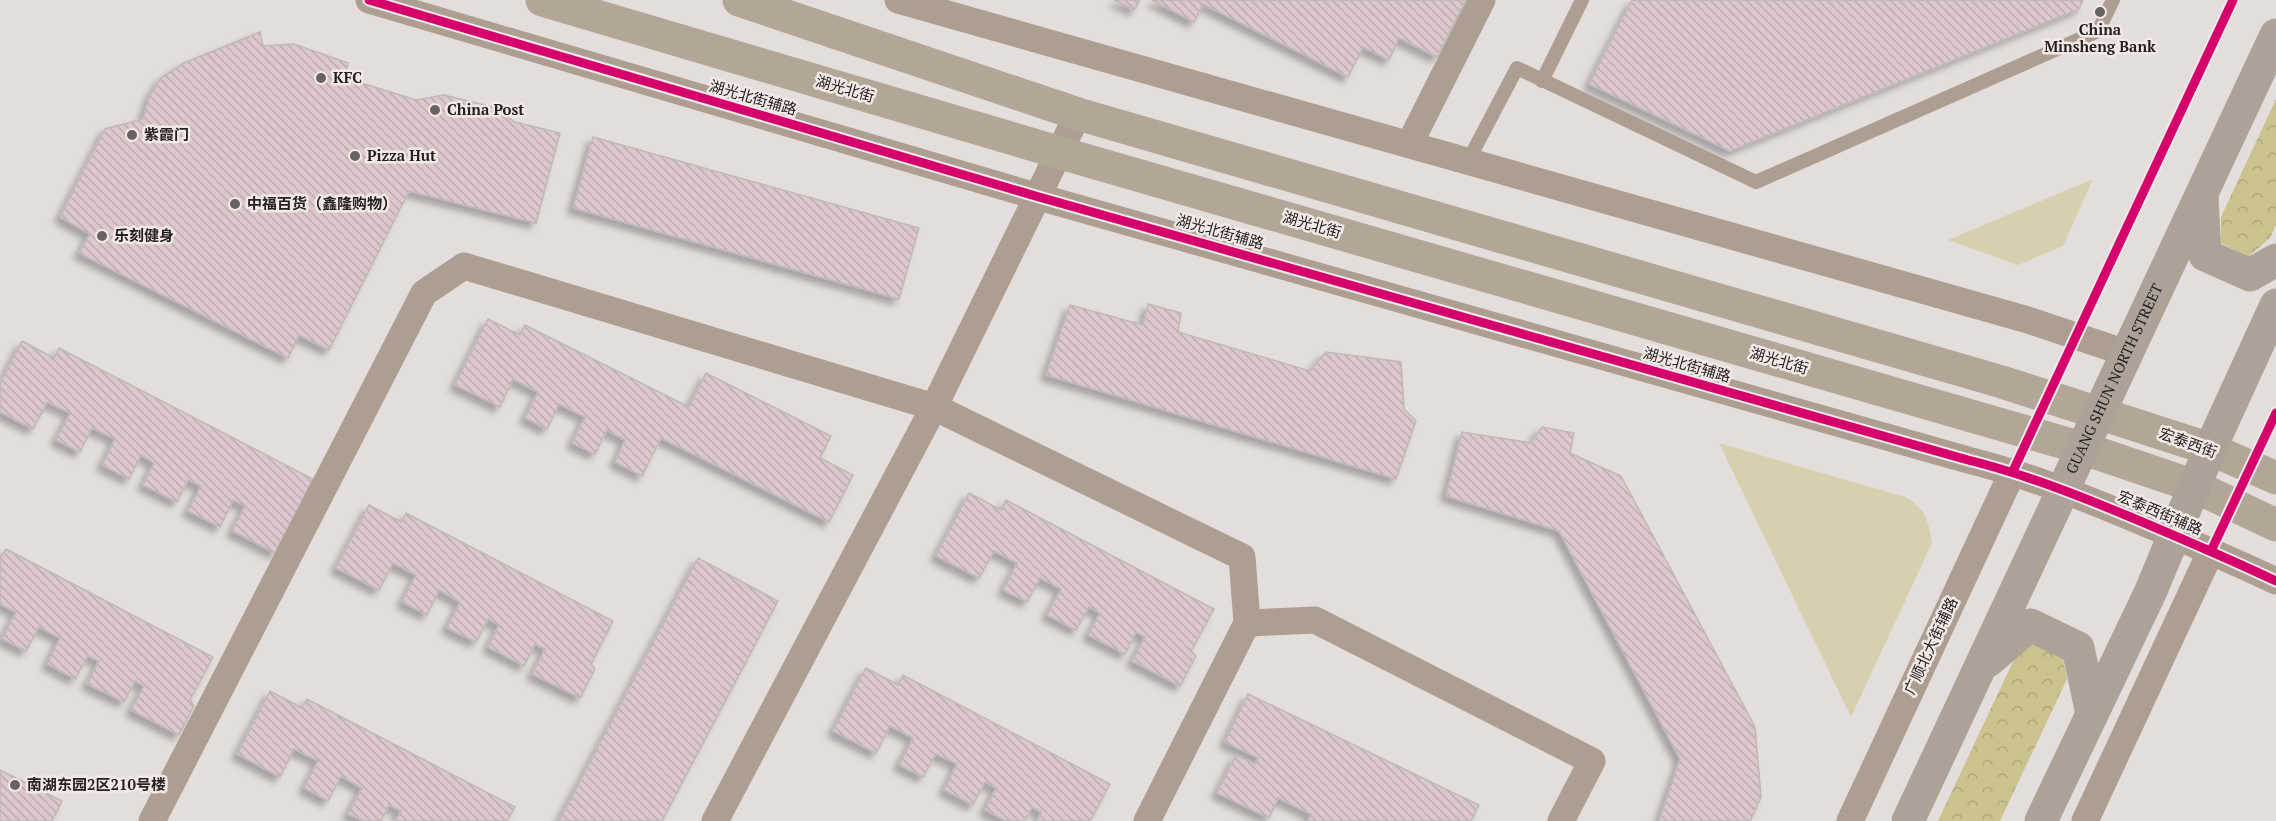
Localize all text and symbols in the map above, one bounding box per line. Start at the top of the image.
marker: China Minsheng Bank [2093,5,2107,19]
place label: China Minsheng Bank [2044,19,2156,56]
place label: KFC [333,67,362,87]
street label: 湖光北街 [814,70,877,106]
marker: KFC [314,71,328,85]
street label: 湖光北街辅路 [707,75,799,119]
place label: China Post [447,99,524,119]
marker: China Post [428,103,442,117]
place label: 紫霞门 [144,124,189,144]
marker: 紫霞门 [125,128,139,142]
place label: Pizza Hut [367,145,436,165]
marker: Pizza Hut [348,149,362,163]
place label: 中福百货（鑫隆购物） [247,193,397,213]
marker: 中福百货（鑫隆购物） [228,197,242,211]
street label: 湖光北街 [1281,206,1344,242]
street label: 湖光北街辅路 [1174,209,1266,253]
place label: 乐刻健身 [114,225,174,245]
marker: 乐刻健身 [95,229,109,243]
street label: GUANG SHUN NORTH STREET [2061,280,2167,477]
street label: 湖光北街辅路 [1641,342,1733,386]
street label: 湖光北街 [1748,342,1811,378]
street label: 宏泰西街 [2157,422,2220,462]
street label: 宏泰西街辅路 [2115,485,2206,539]
street label: 广顺北大街辅路 [1899,594,1961,697]
place label: 南湖东园2区210号楼 [27,774,166,794]
marker: 南湖东园2区210号楼 [8,778,22,792]

